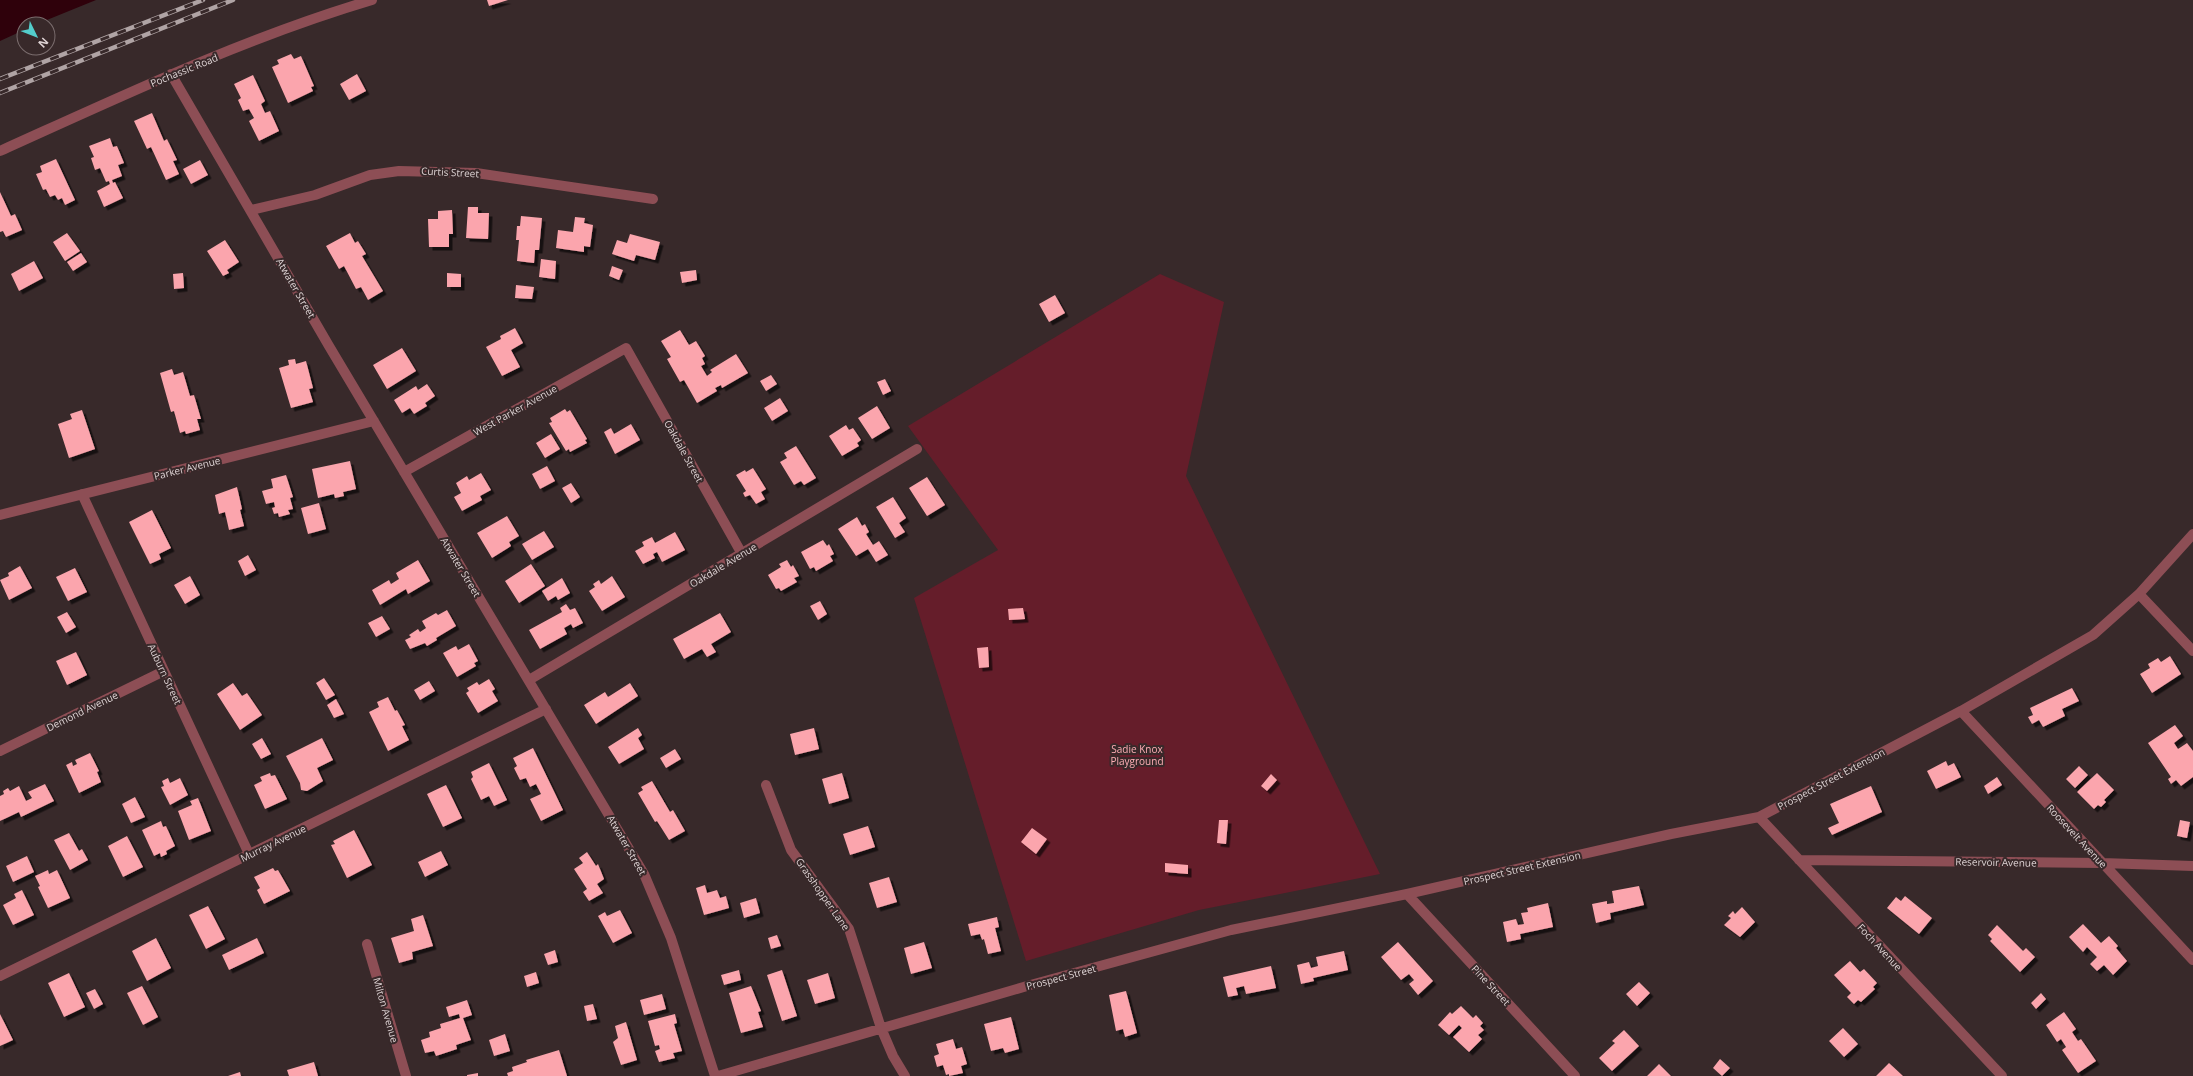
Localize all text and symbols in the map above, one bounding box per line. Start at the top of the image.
north arrow [16,16,56,56]
text: N [35,35,52,52]
street label: Pochassic Road [148,50,220,90]
street label: Curtis Street [421,163,480,181]
street label: Atwater Street [273,255,319,321]
street label: West Parker Avenue [471,381,560,439]
street label: Oakdale Street [661,417,707,485]
street label: Parker Avenue [152,453,222,483]
street label: Atwater Street [438,535,484,600]
street label: Oakdale Avenue [687,539,759,591]
street label: Auburn Street [145,641,185,707]
street label: Demond Avenue [44,687,120,734]
park label: Sadie Knox Playground [1110,742,1164,768]
street label: Prospect Street Extension [1775,745,1887,813]
street label: Roosevelt Avenue [2044,801,2111,871]
street label: Atwater Street [604,812,650,878]
street label: Murray Avenue [238,821,308,865]
street label: Prospect Street Extension [1462,848,1582,888]
street label: Reservoir Avenue [1955,854,2037,870]
street label: Grasshopper Lane [793,855,854,933]
street label: Foch Avenue [1855,920,1906,974]
street label: Prospect Street [1025,961,1098,993]
street label: Pine Street [1469,962,1514,1009]
street label: Milton Avenue [370,976,402,1045]

